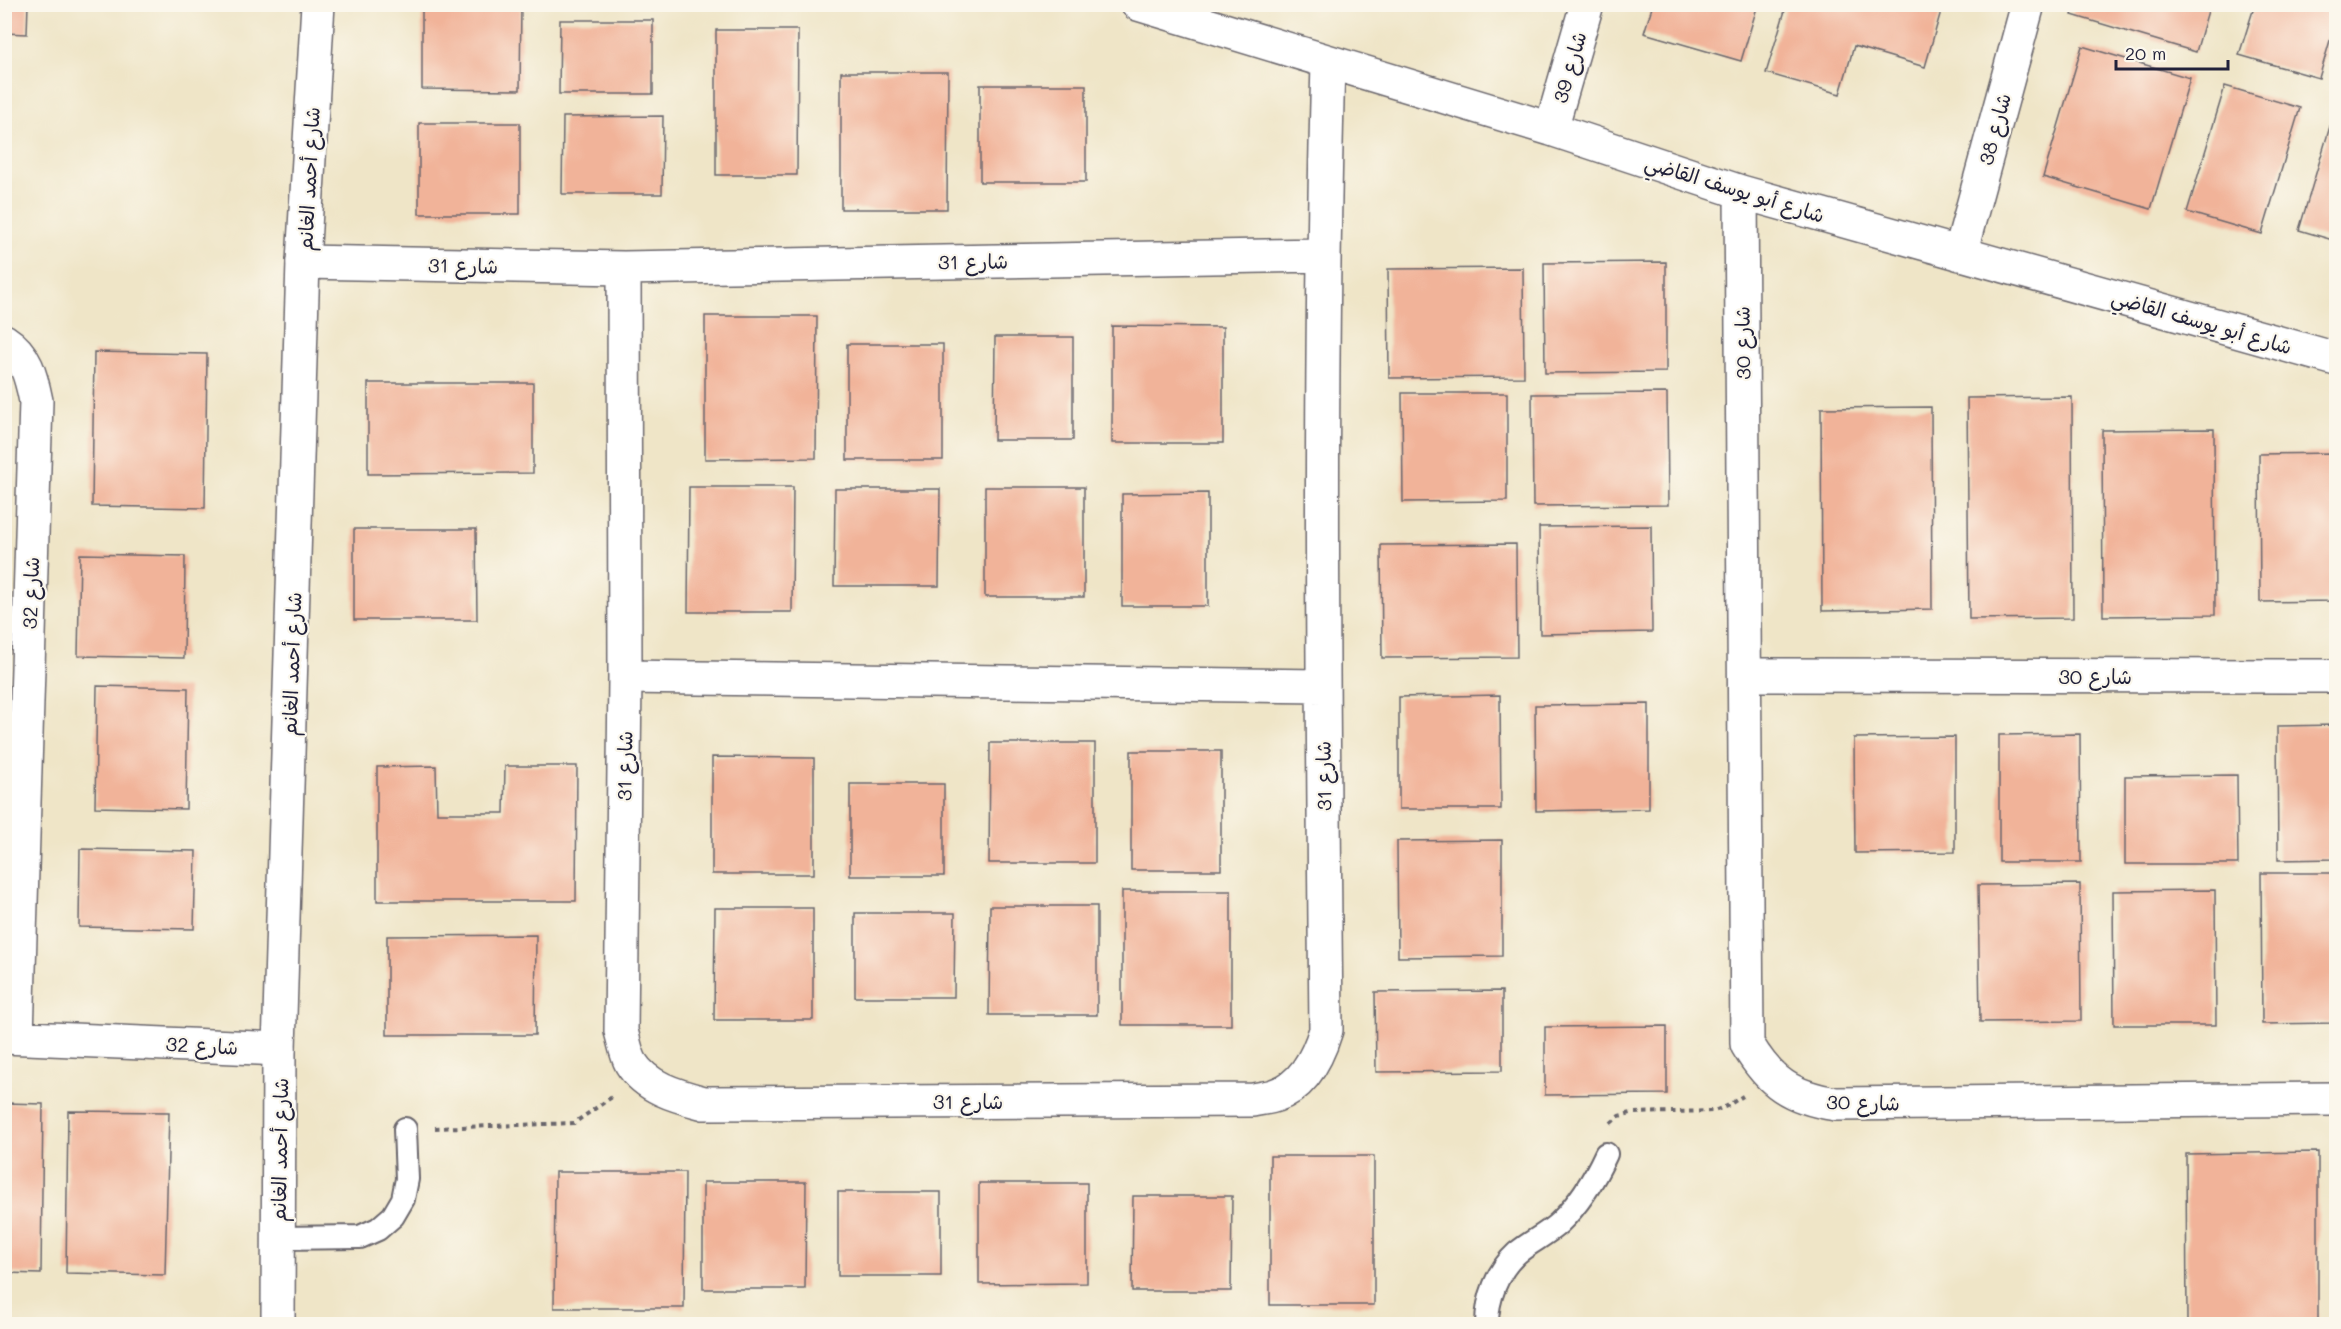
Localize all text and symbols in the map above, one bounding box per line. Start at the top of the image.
street label: شارع 39 [1546,28,1594,106]
scale bar [2116,33,2228,71]
text: 20 m [2125,41,2166,65]
street label: شارع 38 [1972,90,2018,168]
street label: شارع أحمد الغانم [291,106,329,252]
street label: شارع أبو يوسف القاضي [1640,148,1828,233]
street label: شارع 31 [938,247,1008,277]
street label: شارع 31 [428,251,498,281]
street label: شارع أبو يوسف القاضي [2107,283,2295,365]
street label: شارع 30 [1728,306,1758,380]
street label: شارع 32 [16,556,46,630]
street label: شارع أحمد الغانم [275,591,311,737]
street label: شارع 30 [2058,663,2132,691]
street label: شارع 31 [610,731,640,801]
street label: شارع 31 [1309,741,1339,811]
street label: شارع 32 [165,1030,239,1062]
street label: شارع أحمد الغانم [265,1078,297,1222]
street label: شارع 31 [933,1088,1003,1116]
street label: شارع 30 [1826,1088,1900,1118]

